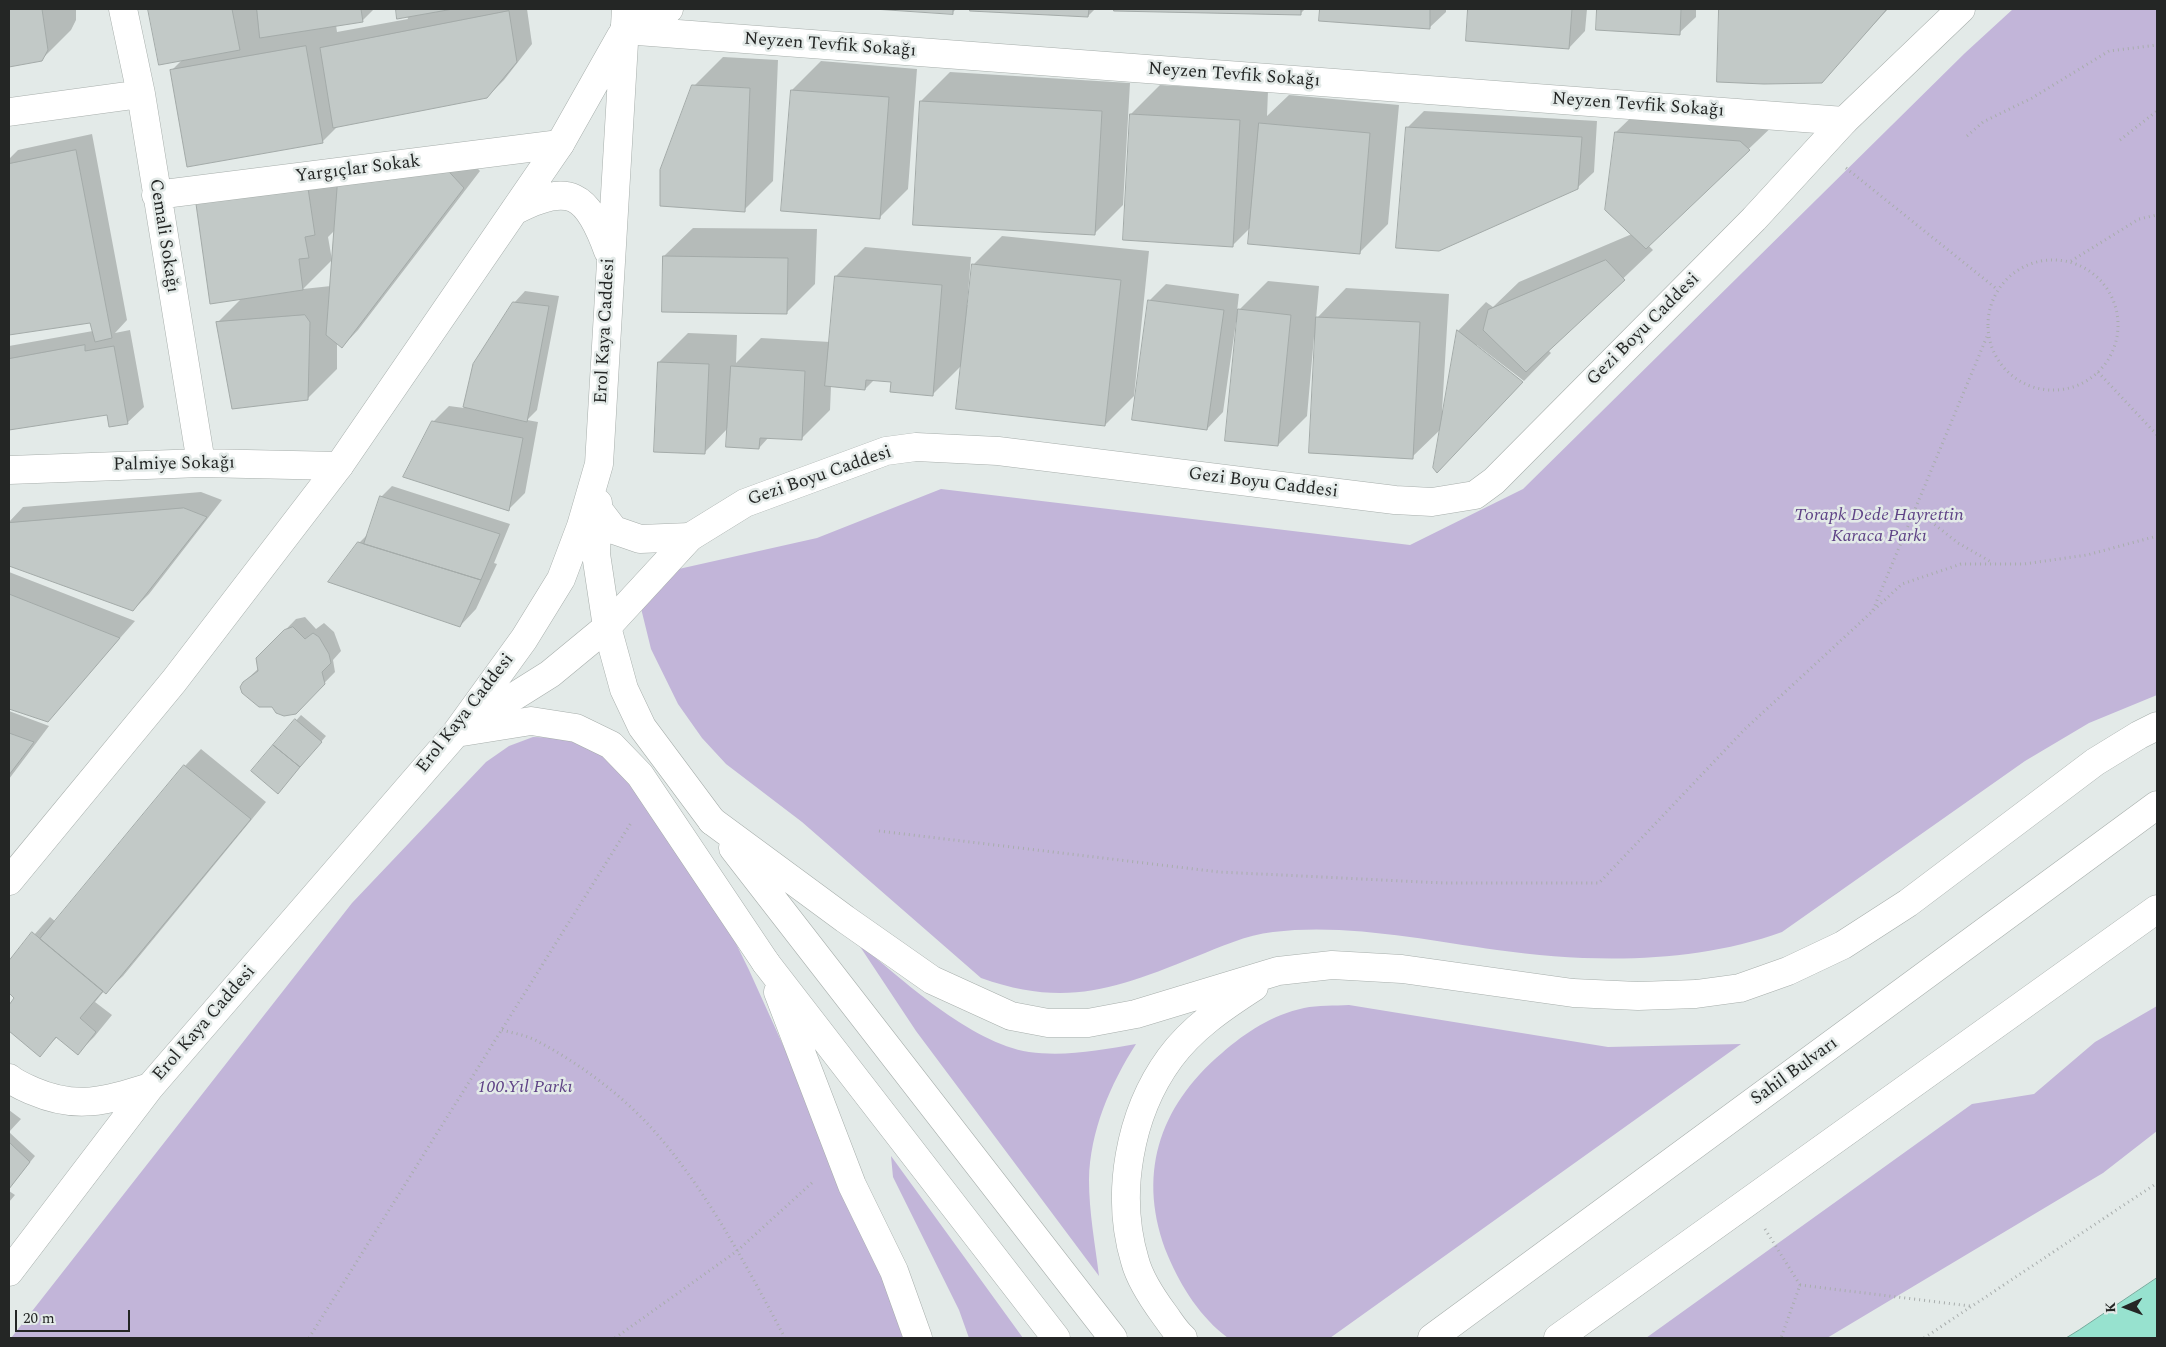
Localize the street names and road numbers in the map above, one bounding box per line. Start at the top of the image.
street label: Neyzen Tevfik Sokağı [743,29,917,63]
street label: Neyzen Tevfik Sokağı [1147,59,1321,93]
street label: Neyzen Tevfik Sokağı [1551,89,1725,123]
street label: Yargıçlar Sokak [294,152,422,188]
street label: Cemali Sokağı [143,178,183,294]
street label: Erol Kaya Caddesi [591,258,621,404]
street label: Gezi Boyu Caddesi [1583,269,1705,391]
street label: Gezi Boyu Caddesi [745,442,895,512]
street label: Palmiye Sokağı [113,453,235,477]
street label: Gezi Boyu Caddesi [1187,464,1339,504]
street label: Erol Kaya Caddesi [413,650,519,778]
street label: Erol Kaya Caddesi [149,962,261,1086]
street label: Sahil Bulvarı [1747,1033,1843,1111]

